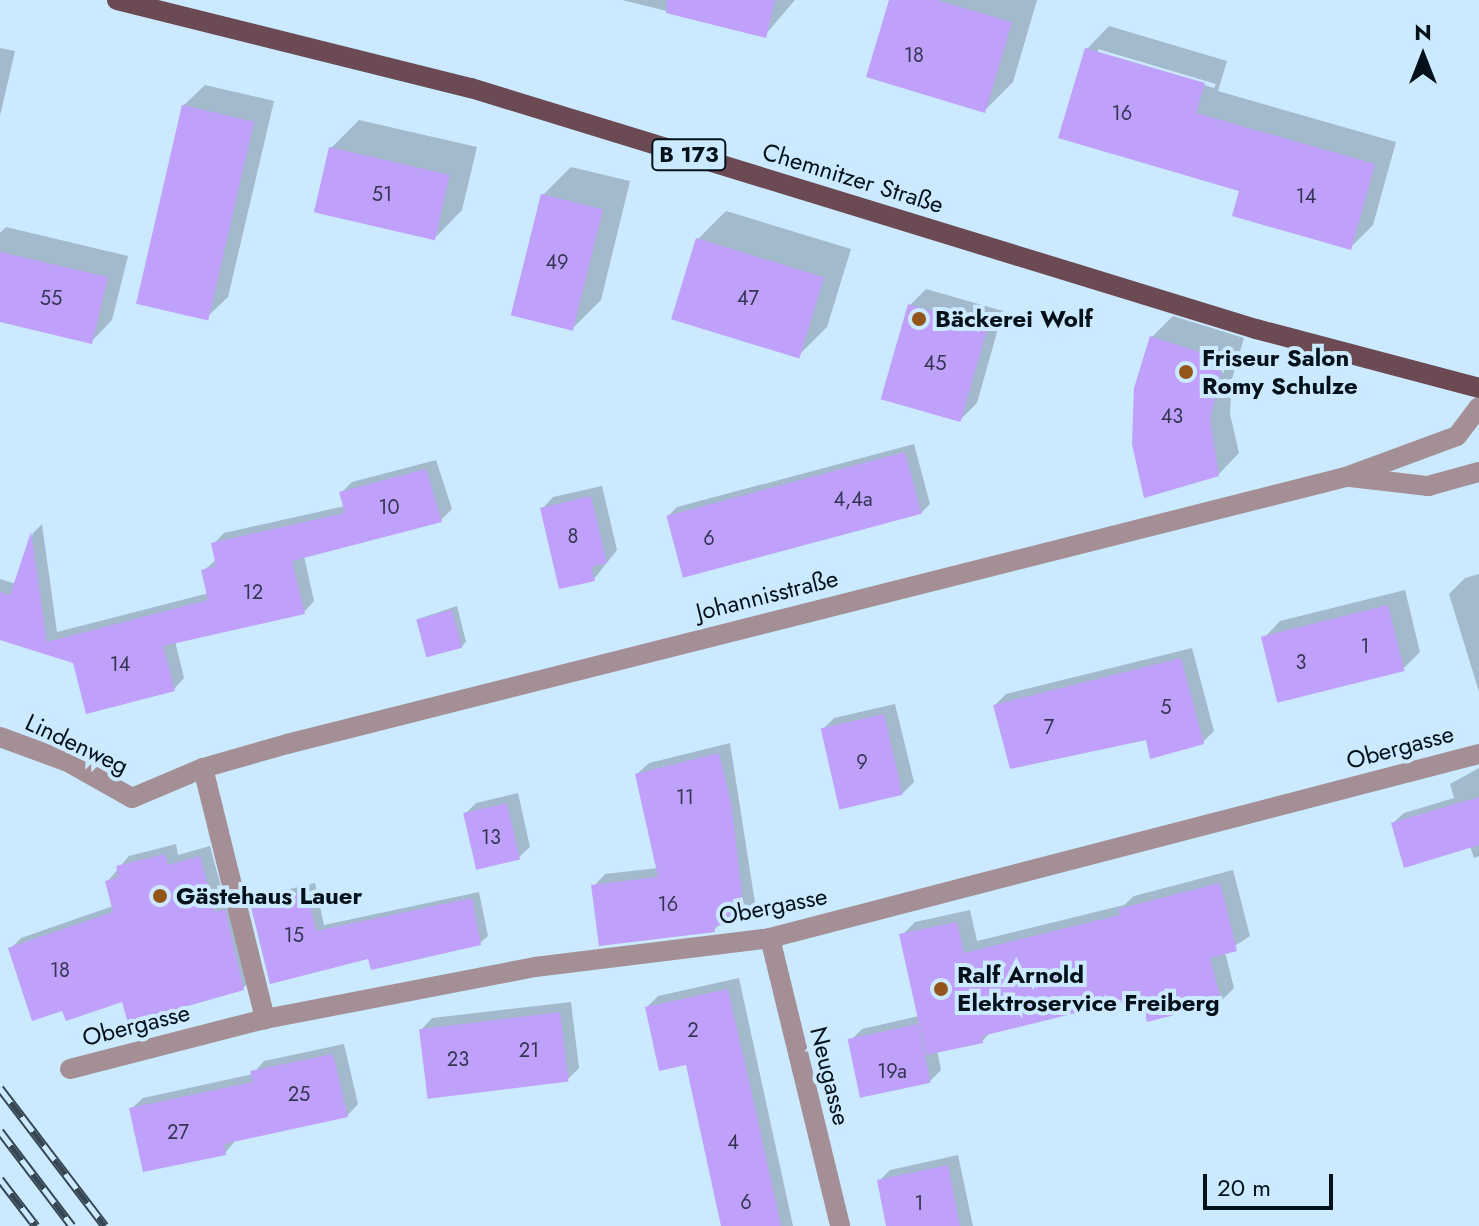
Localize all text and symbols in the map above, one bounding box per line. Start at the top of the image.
north arrow [1383,16,1463,96]
text: N [1414,16,1432,48]
house number: 18 [904,43,924,67]
house number: 16 [1112,101,1132,125]
road number: B 173 [651,137,727,173]
street label: Chemnitzer Straße [759,137,947,219]
house number: 51 [372,182,392,206]
house number: 14 [1296,184,1316,208]
house number: 49 [545,250,569,274]
house number: 55 [40,286,62,310]
house number: 47 [737,286,759,310]
place label: Bäckerei Wolf [935,305,1093,333]
marker: Bäckerei Wolf [910,310,928,328]
place label: Friseur Salon Romy Schulze [1202,344,1358,400]
house number: 45 [924,351,946,375]
marker: Friseur Salon Romy Schulze [1177,363,1195,381]
house number: 43 [1161,404,1183,428]
house number: 4,4a [833,487,873,511]
house number: 10 [379,495,399,519]
house number: 8 [568,524,578,548]
house number: 6 [703,526,715,550]
street label: Johannisstraße [693,563,841,627]
house number: 12 [243,580,263,604]
house number: 1 [1361,634,1369,658]
house number: 3 [1296,650,1306,674]
house number: 14 [110,652,130,676]
house number: 5 [1160,695,1172,719]
street label: Lindenweg [21,708,133,780]
house number: 7 [1044,715,1054,739]
street label: Obergasse [1343,719,1457,775]
house number: 9 [856,750,868,774]
house number: 11 [676,785,694,809]
house number: 13 [481,825,501,849]
street label: Obergasse [716,881,830,931]
place label: Gästehaus Lauer [176,882,362,910]
marker: Gästehaus Lauer [151,887,169,905]
house number: 16 [658,892,678,916]
house number: 15 [284,923,304,947]
house number: 18 [50,958,70,982]
place label: Ralf Arnold Elektroservice Freiberg [957,961,1220,1017]
marker: Ralf Arnold Elektroservice Freiberg [932,980,950,998]
street label: Obergasse [79,998,193,1052]
house number: 2 [687,1018,699,1042]
street label: Neugasse [804,1024,856,1128]
house number: 21 [519,1038,539,1062]
house number: 23 [447,1047,469,1071]
house number: 19a [877,1059,907,1083]
house number: 25 [288,1082,310,1106]
house number: 27 [167,1120,189,1144]
house number: 4 [727,1130,739,1154]
scale bar [1207,1158,1337,1208]
text: 20 m [1217,1170,1271,1205]
house number: 6 [740,1190,752,1214]
house number: 1 [915,1191,923,1215]

